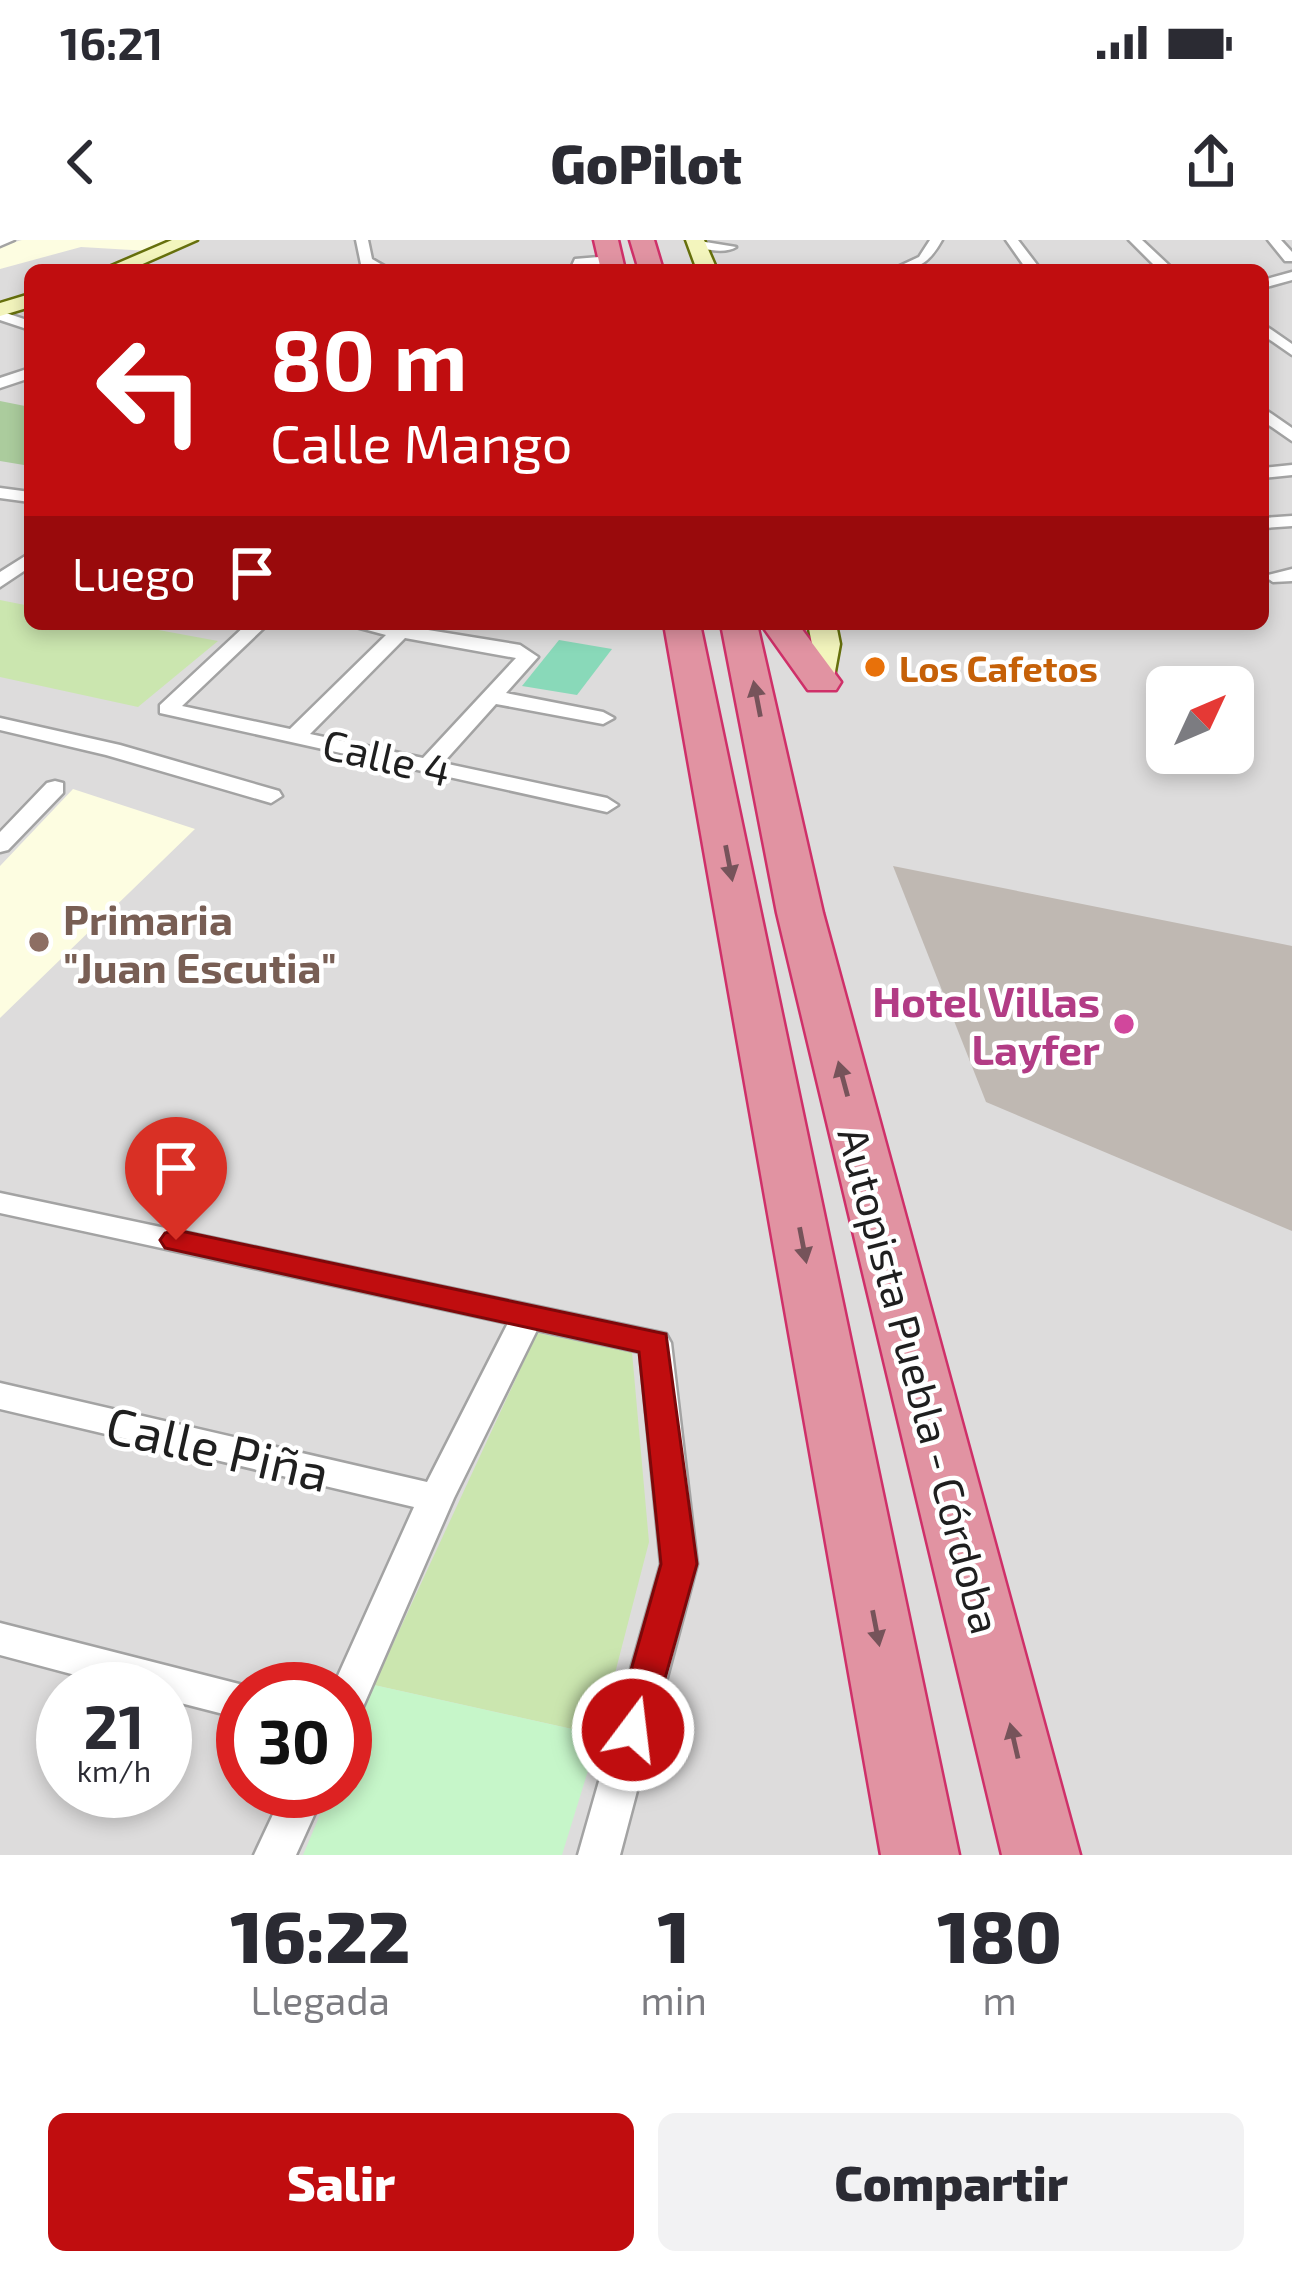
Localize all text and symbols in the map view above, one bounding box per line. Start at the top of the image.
text: 16:21 [60,15,163,69]
icon: back [48,129,114,195]
icon: share [1178,129,1244,195]
text: GoPilot [550,130,742,195]
text: 80 m [270,307,467,408]
icon: left [72,312,228,468]
text: Calle Mango [270,409,573,474]
icon: arrive [219,540,285,606]
text: Luego [72,546,195,600]
place label: Los Cafetos [899,646,1098,689]
marker: Los Cafetos [862,654,888,680]
north arrow [1146,666,1254,774]
map controls [1146,666,1254,774]
one-way arrow [747,679,766,717]
street label: Calle 4 [318,717,456,795]
one-way arrow [720,844,739,882]
place label: Primaria "Juan Escutia" [63,893,337,991]
marker: Primaria "Juan Escutia" [26,929,52,955]
place label: Hotel Villas Layfer [872,975,1100,1074]
marker: Hotel Villas Layfer [1111,1011,1137,1037]
one-way arrow [833,1060,852,1097]
pin [125,1117,227,1240]
street label: Autopista Puebla - Córdoba [829,1121,1013,1639]
icon: arrive [143,1135,209,1201]
one-way arrow [794,1227,812,1265]
street label: Calle Piña [101,1392,335,1502]
one-way arrow [867,1610,886,1648]
speed limit sign: 30 [216,1662,372,1818]
position arrow [570,1667,696,1793]
text: 21 [84,1689,144,1761]
one-way arrow [1003,1722,1022,1760]
text: km/h [77,1752,151,1788]
text: 16:22 [230,1891,410,1977]
text: 1 [658,1891,690,1977]
text: 180 [937,1891,1062,1977]
text: Llegada [251,1976,390,2023]
text: min [641,1976,707,2023]
text: m [982,1976,1017,2023]
button: Salir [48,2113,634,2251]
button: Compartir [658,2113,1244,2251]

